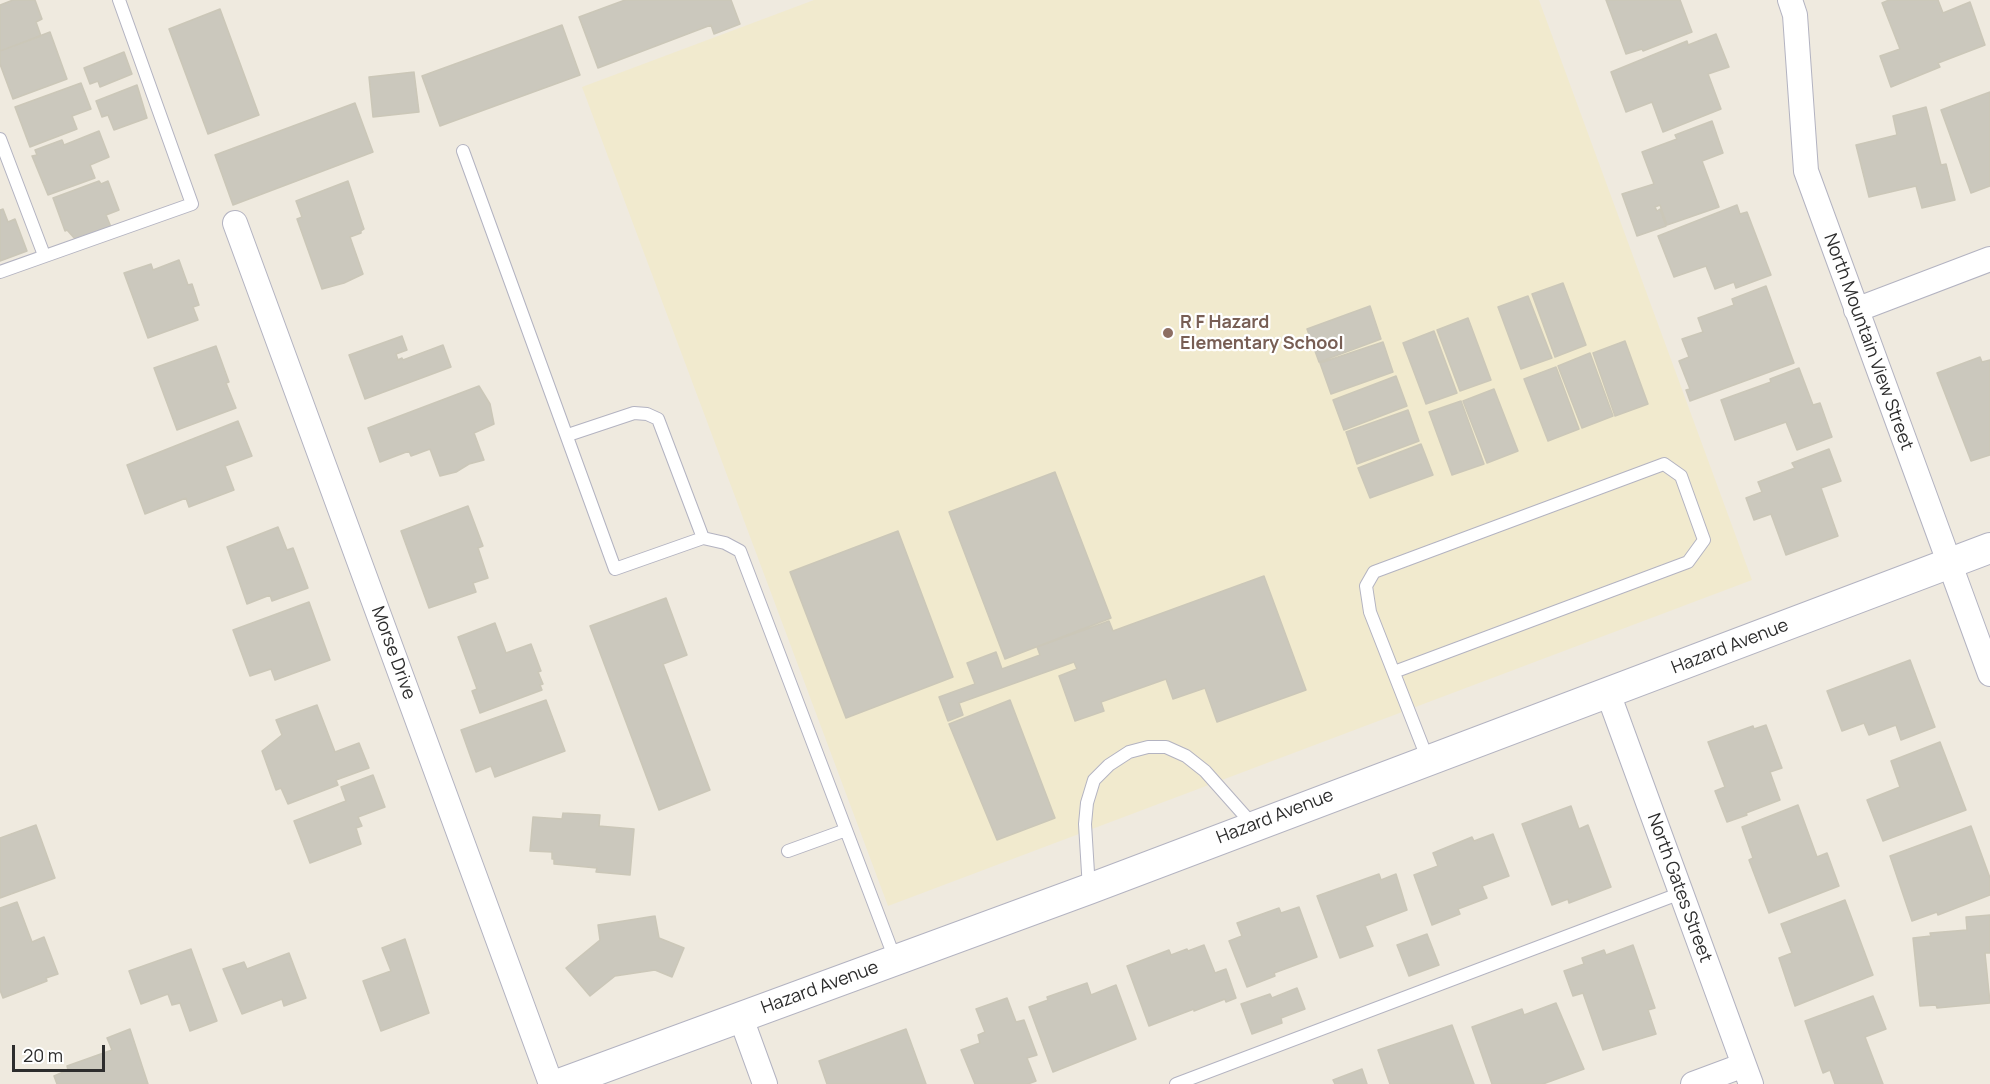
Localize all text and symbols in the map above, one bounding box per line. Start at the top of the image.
street label: North Mountain View Street [1819,231,1917,453]
place label: R F Hazard Elementary School [1180,312,1343,354]
marker: R F Hazard Elementary School [1161,326,1175,340]
street label: Morse Drive [366,603,420,703]
street label: Hazard Avenue [1668,615,1792,679]
street label: Hazard Avenue [1213,785,1337,849]
street label: North Gates Street [1642,811,1716,965]
street label: Hazard Avenue [758,957,882,1019]
scale bar [15,1033,108,1071]
text: 20 m [23,1043,63,1067]

